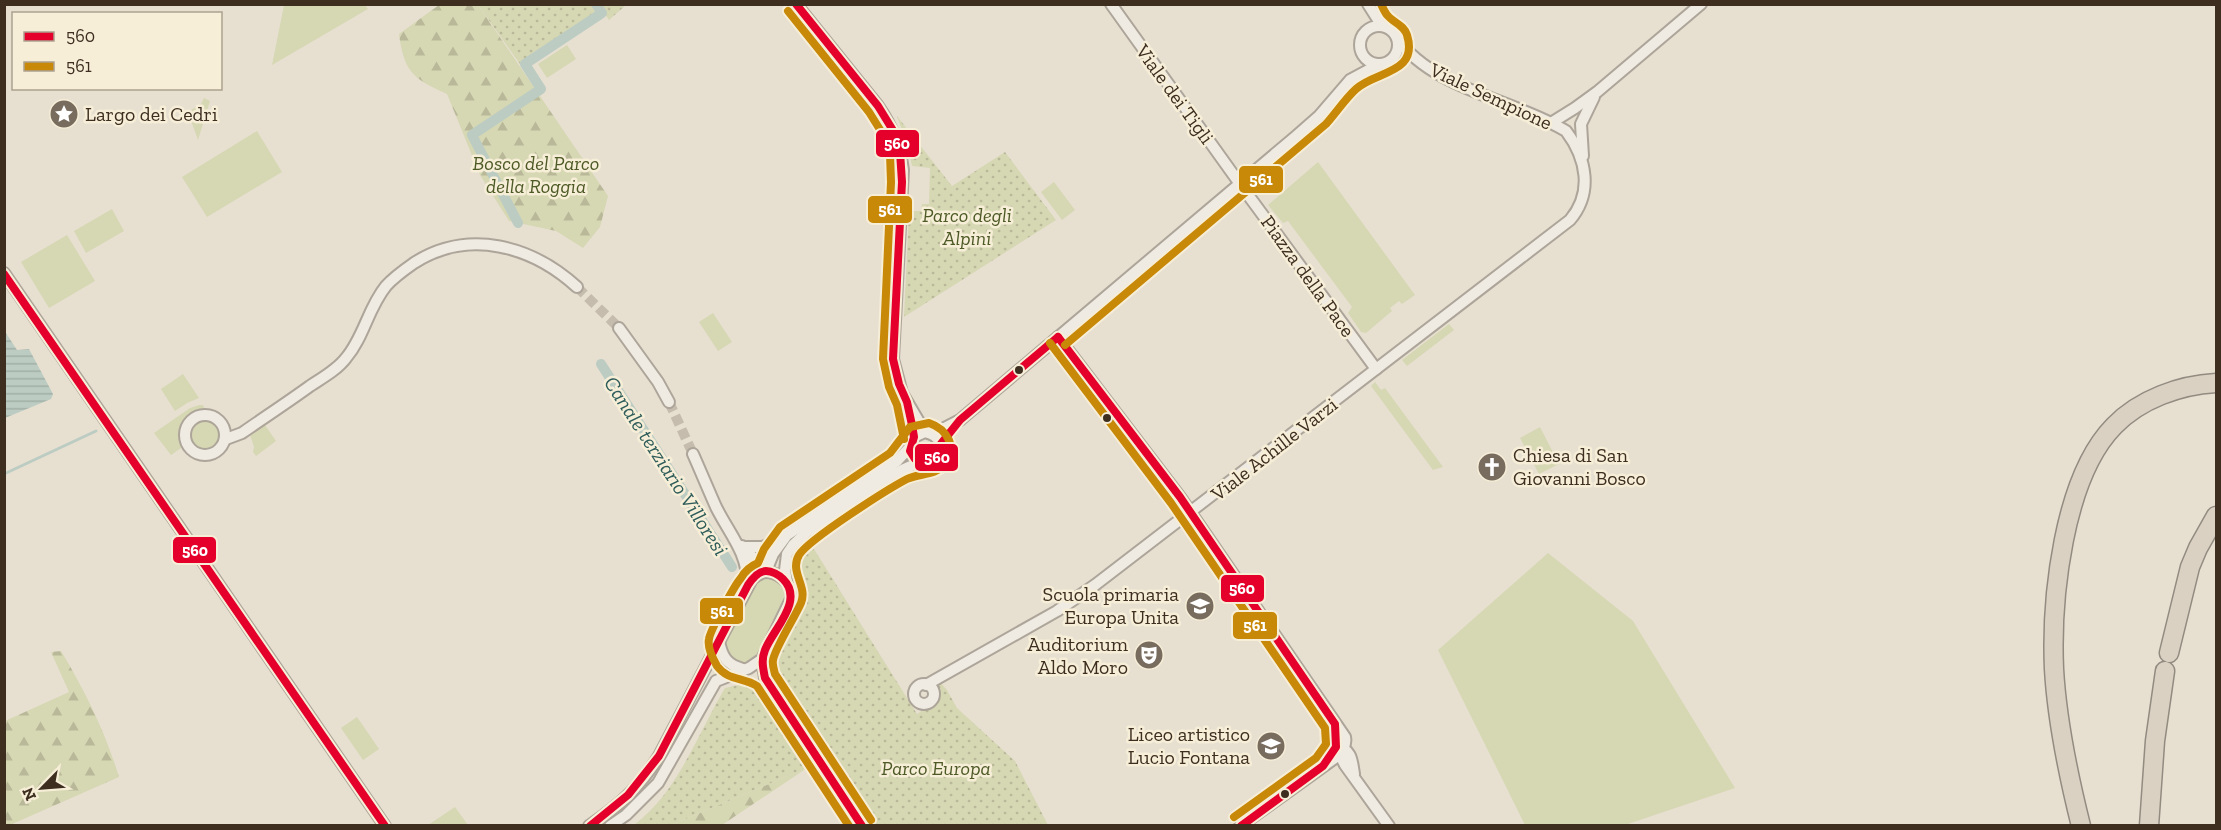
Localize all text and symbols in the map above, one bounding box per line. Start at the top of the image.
legend [12,12,222,90]
text: 560 [66,25,95,47]
street label: Viale dei Tigli [1130,39,1219,149]
text: 561 [66,55,92,77]
street label: Viale Sempione [1425,57,1556,135]
place icon: Largo dei Cedri [48,98,80,130]
place label: Largo dei Cedri [85,102,218,126]
line badge: 560 [875,129,920,158]
text: 560 [884,134,910,153]
park label: Bosco del Parco della Roggia [473,151,599,198]
line badge: 561 [1238,165,1284,194]
text: 561 [1249,170,1273,189]
line badge: 561 [867,195,913,224]
text: 561 [878,200,902,219]
park label: Parco degli Alpini [922,203,1012,250]
street label: Piazza della Pace [1256,211,1360,341]
unlabelled marker [1013,364,1025,376]
water label: Canale terziario Villoresi [599,371,734,560]
street label: Viale Achille Varzi [1205,392,1342,506]
unlabelled marker [1101,412,1113,424]
line badge: 560 [914,443,959,472]
place label: Chiesa di San Giovanni Bosco [1513,443,1646,490]
text: 560 [924,448,950,467]
church icon: Chiesa di San Giovanni Bosco [1476,451,1508,483]
line badge: 560 [172,536,217,564]
text: 560 [182,541,208,560]
line badge: 560 [1220,574,1265,603]
text: 560 [1229,579,1255,598]
place label: Scuola primaria Europa Unita [1043,582,1179,629]
school or university icon: Scuola primaria Europa Unita [1184,590,1216,622]
line badge: 561 [699,597,744,625]
text: 561 [710,602,734,621]
line badge: 561 [1232,611,1278,640]
text: 561 [1243,616,1267,635]
place label: Auditorium Aldo Moro [1027,632,1129,679]
theatre icon: Auditorium Aldo Moro [1133,639,1165,671]
place label: Liceo artistico Lucio Fontana [1128,722,1250,769]
school or university icon: Liceo artistico Lucio Fontana [1255,730,1287,762]
park label: Parco Europa [881,756,991,780]
north arrow [12,758,72,818]
text: N [18,785,40,804]
unlabelled marker [1279,788,1291,800]

